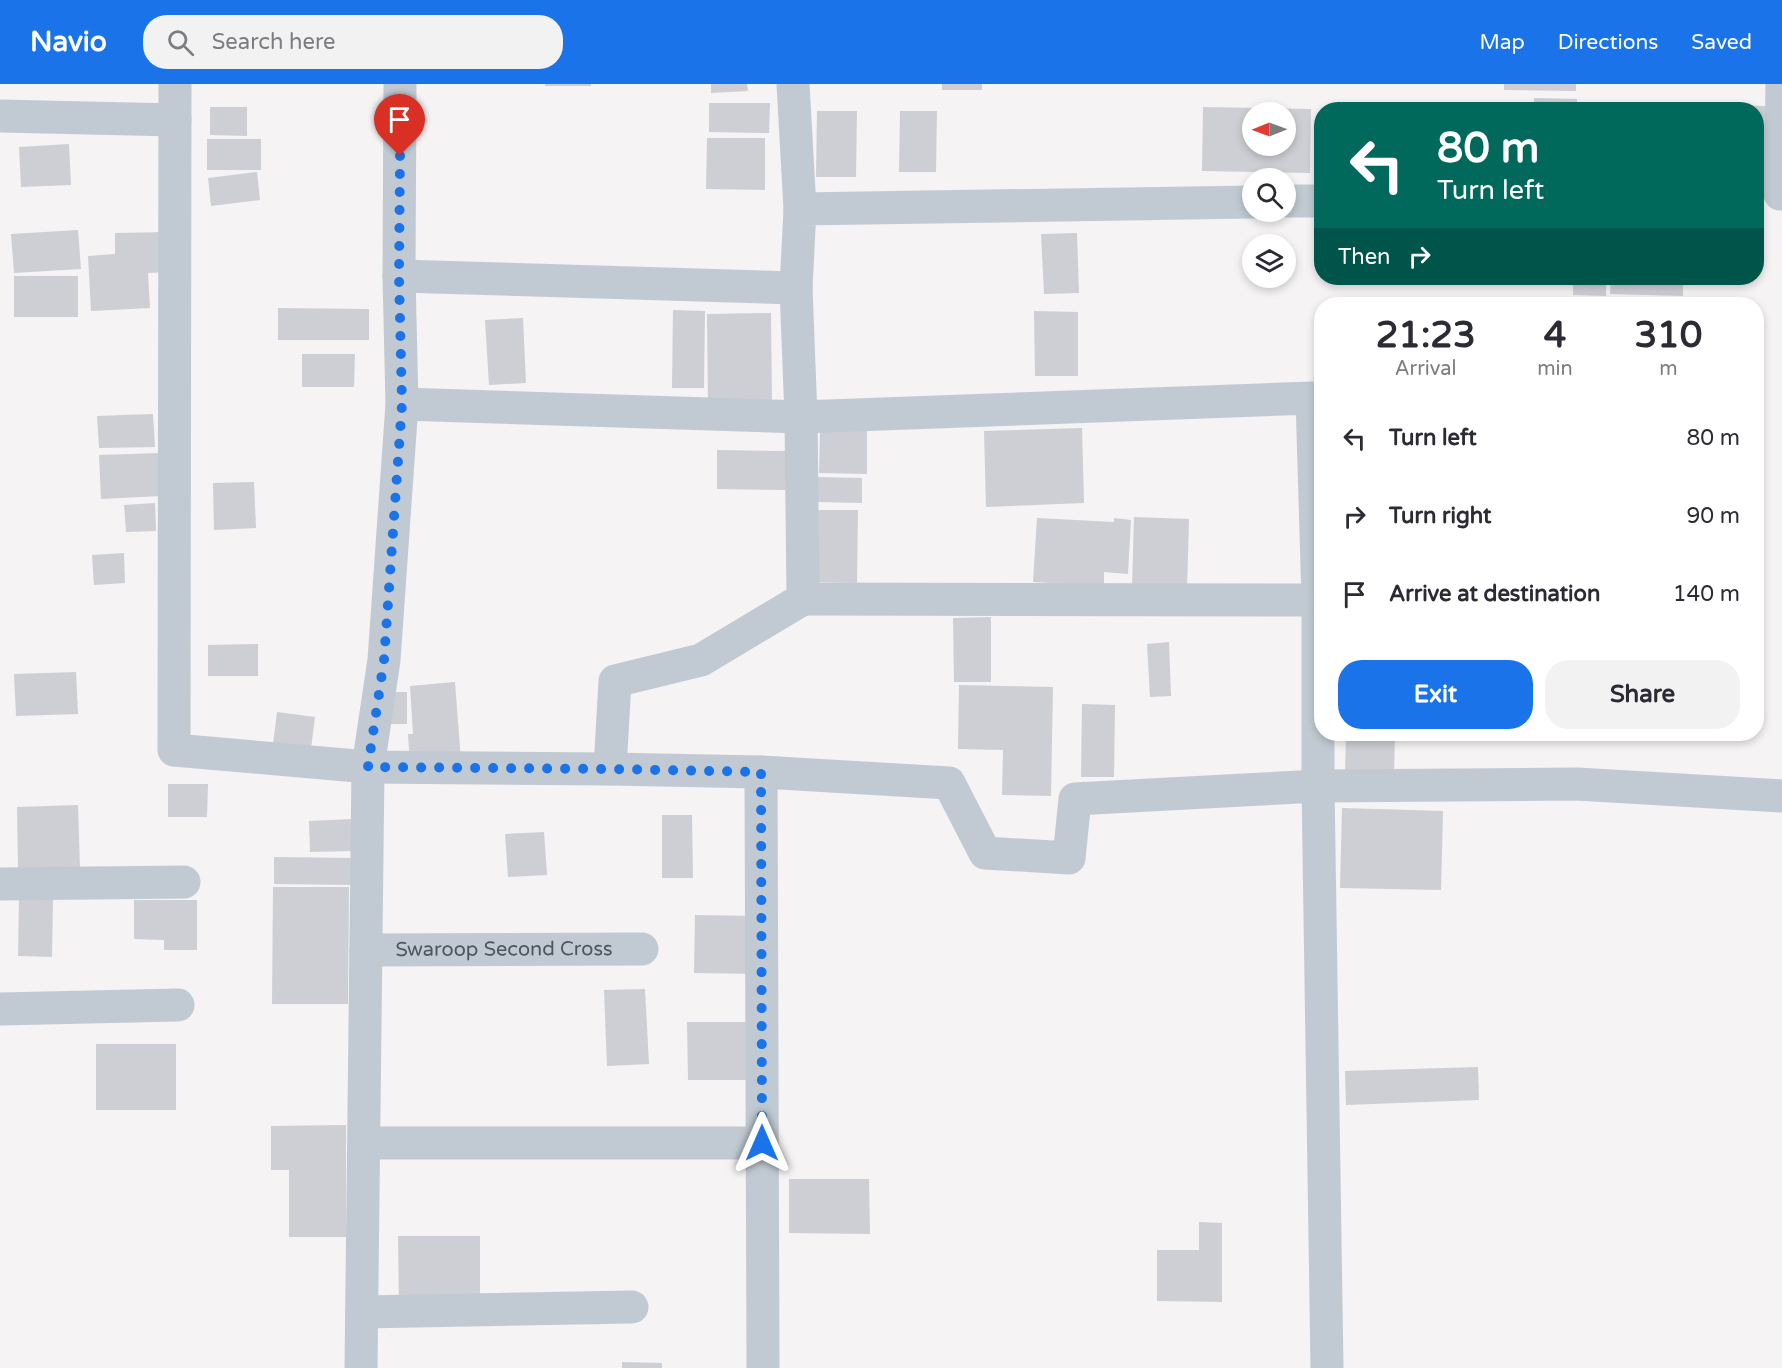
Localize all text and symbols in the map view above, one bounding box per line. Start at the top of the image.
search box [143,15,563,69]
text: Navio [30,25,107,59]
icon: search [164,26,197,59]
text: Search here [212,29,336,55]
text: Map [1479,30,1525,55]
text: Directions [1558,30,1658,55]
text: Saved [1691,30,1752,55]
pin [374,94,425,156]
north arrow [1242,102,1296,156]
map controls [1242,102,1296,288]
icon: arrive [383,103,416,136]
text: 80 m [1437,123,1539,174]
icon: left [1338,126,1416,204]
button: search [1242,168,1296,222]
text: Turn left [1437,174,1544,207]
button: layers [1242,234,1296,288]
icon: right [1403,240,1436,273]
text: Then [1338,244,1391,270]
text: 21:23 [1376,314,1476,357]
text: 4 [1544,314,1566,357]
text: 310 [1634,314,1702,357]
text: Arrival [1395,357,1457,381]
text: min [1537,357,1573,381]
text: m [1659,357,1678,381]
icon: left [1338,422,1371,455]
text: Turn left [1389,425,1477,451]
text: 80 m [1686,425,1740,451]
icon: right [1338,500,1371,533]
text: Turn right [1389,503,1491,529]
text: 90 m [1686,503,1740,529]
icon: arrive [1338,578,1371,611]
text: Arrive at destination [1389,581,1600,607]
text: 140 m [1673,581,1740,607]
button: Exit [1338,660,1533,729]
button: Share [1545,660,1740,729]
street label: Swaroop Second Cross [395,937,613,962]
position arrow [730,1111,794,1175]

